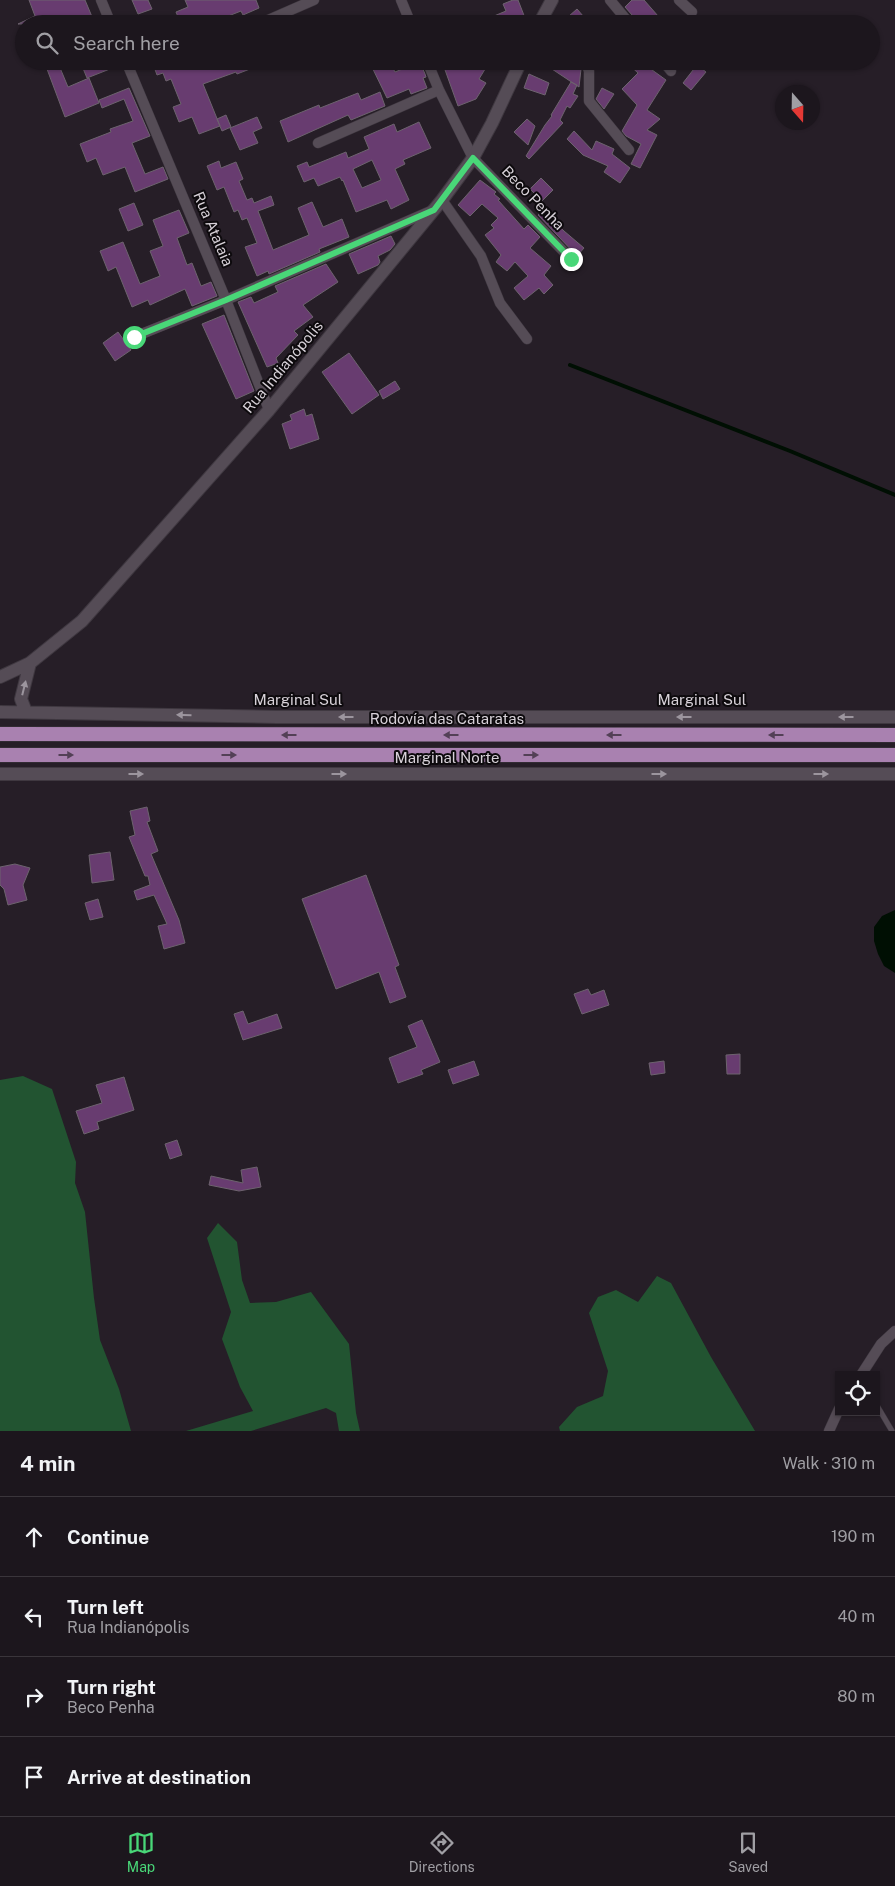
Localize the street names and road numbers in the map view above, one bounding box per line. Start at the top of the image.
street label: Beco Penha [499,162,568,233]
street label: Rua Atalaia [190,189,237,269]
street label: Rua Indianópolis [239,317,326,416]
street label: Marginal Sul [254,691,342,708]
street label: Marginal Sul [658,691,746,708]
street label: Rodovía das Cataratas [370,710,524,727]
street label: Marginal Norte [395,749,499,766]

